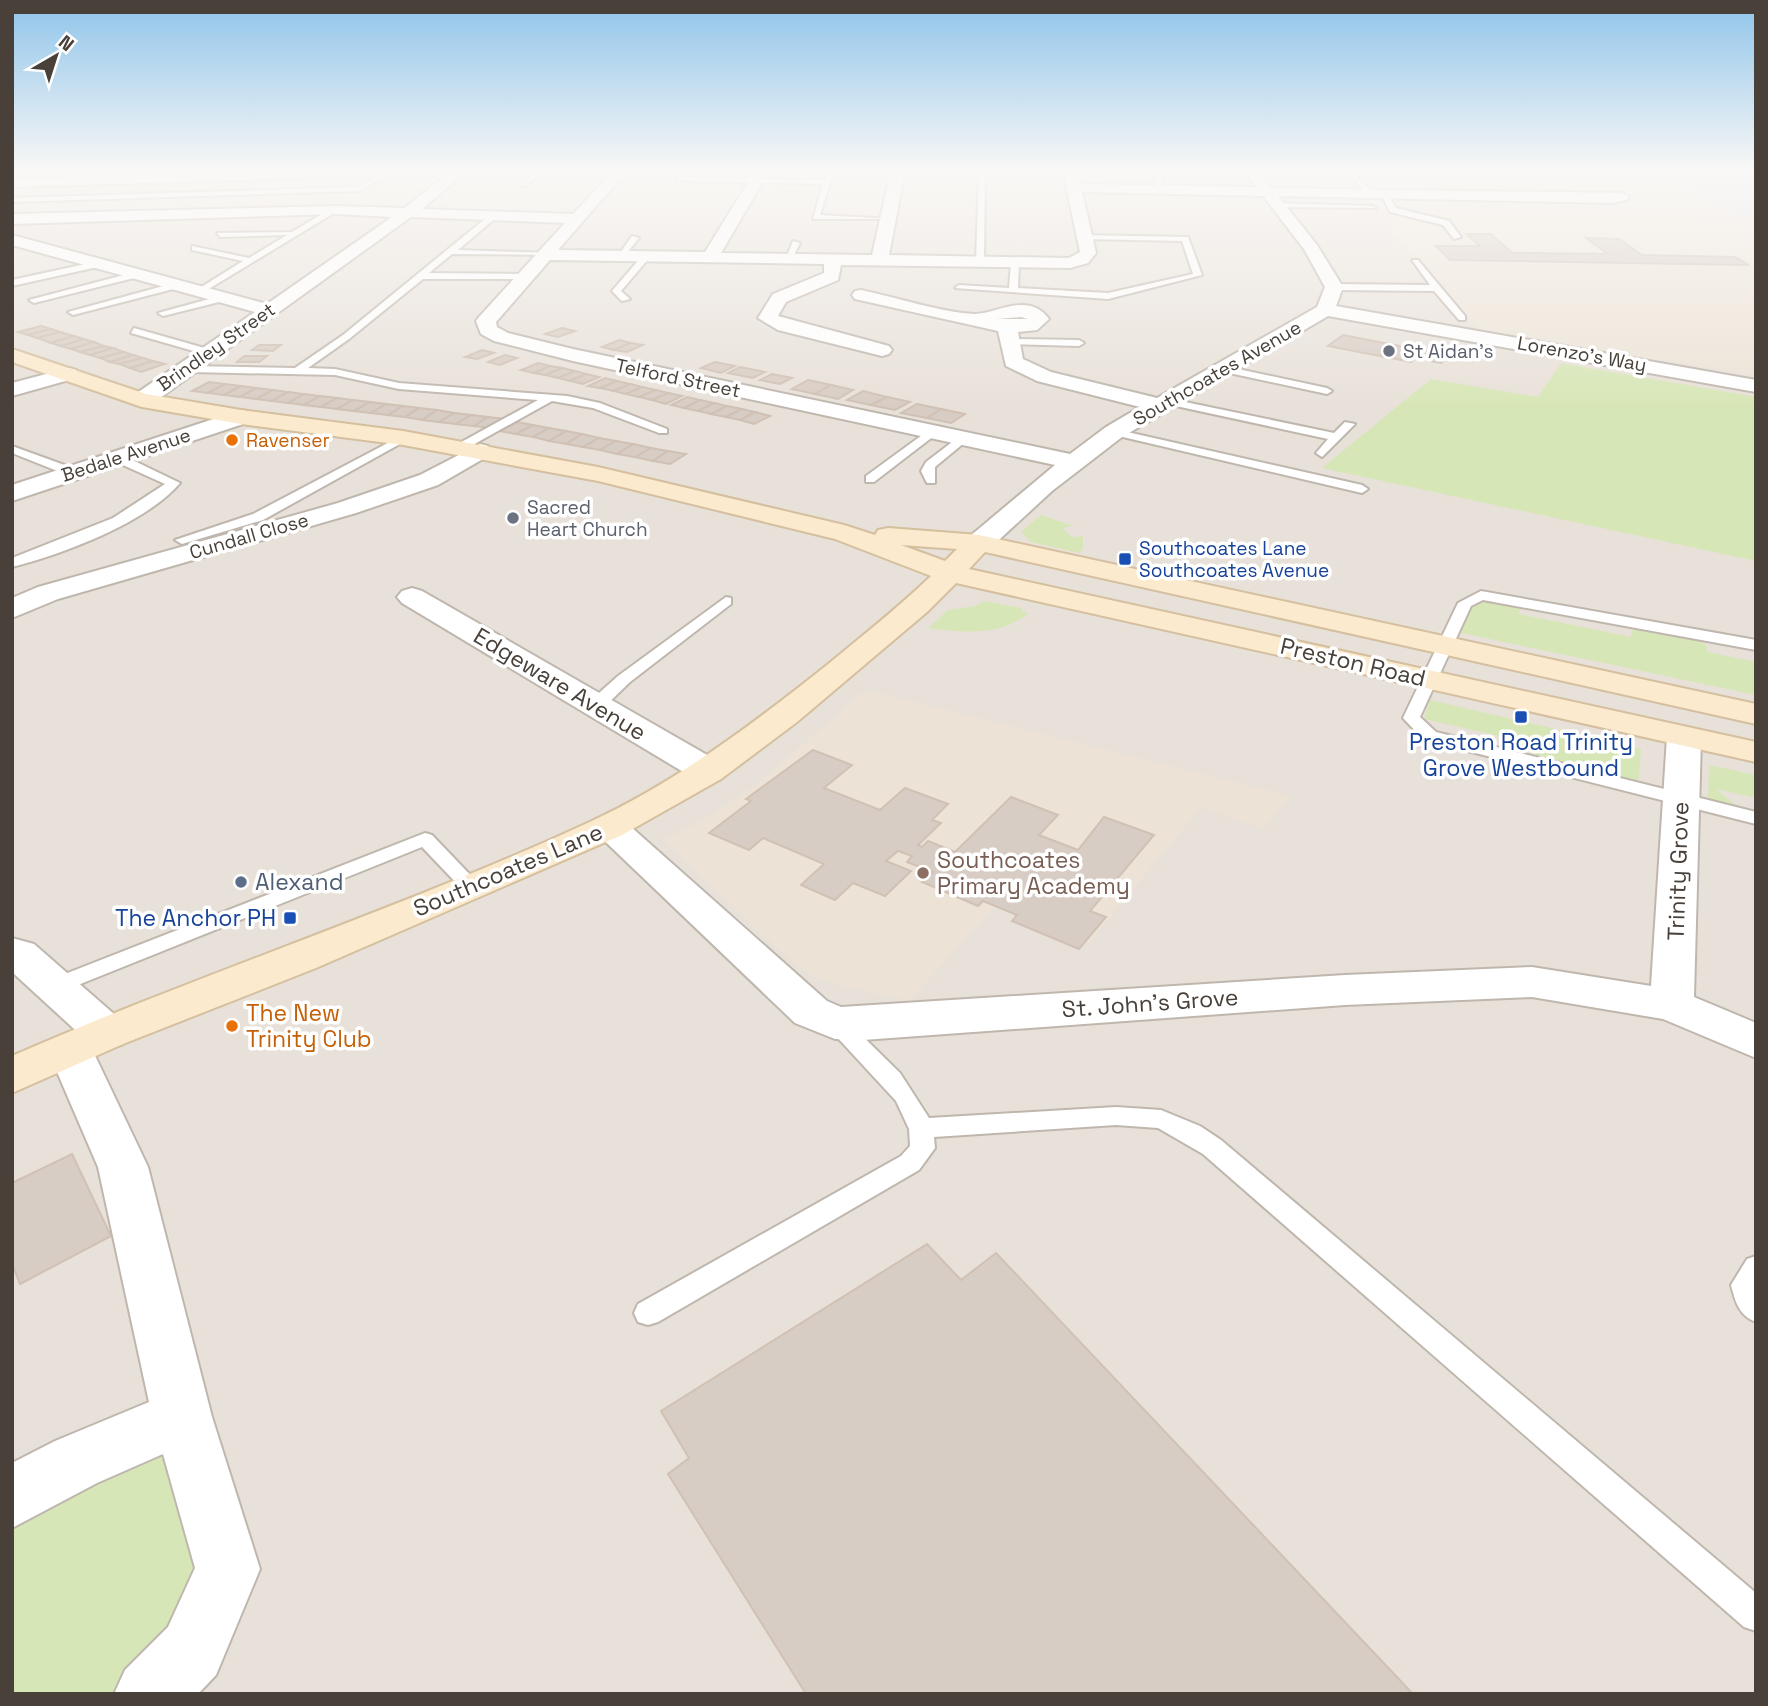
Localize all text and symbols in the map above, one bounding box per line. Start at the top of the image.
north arrow [21,21,91,91]
text: N [54,29,79,57]
street label: Brindley Street [152,297,280,397]
street label: Southcoates Avenue [1128,315,1306,431]
street label: Lorenzo's Way [1516,330,1648,378]
place label: St Aidan's [1403,339,1494,364]
marker: St Aidan's [1381,343,1397,359]
street label: Telford Street [613,353,743,403]
street label: Bedale Avenue [58,422,194,488]
place label: Ravenser [246,428,330,453]
marker: Ravenser [224,432,240,448]
place label: Sacred Heart Church [527,495,648,542]
street label: Cundall Close [187,507,311,565]
marker: Sacred Heart Church [505,510,521,526]
place label: Southcoates Lane Southcoates Avenue [1139,536,1329,583]
marker: Southcoates Lane Southcoates Avenue [1117,551,1133,567]
street label: Edgeware Avenue [468,621,652,747]
street label: Preston Road [1277,631,1429,693]
marker: Preston Road Trinity Grove Westbound [1513,709,1529,725]
place label: Preston Road Trinity Grove Westbound [1409,727,1633,783]
street label: Trinity Grove [1661,801,1695,941]
street label: Southcoates Lane [409,817,607,923]
place label: Southcoates Primary Academy [937,845,1130,901]
marker: Southcoates Primary Academy [915,865,931,881]
place label: Alexand [255,867,343,897]
marker: Alexand [233,874,249,890]
place label: The Anchor PH [115,903,276,933]
marker: The Anchor PH [282,910,298,926]
street label: St. John's Grove [1061,982,1239,1024]
place label: The New Trinity Club [246,998,372,1054]
marker: The New Trinity Club [224,1018,240,1034]

